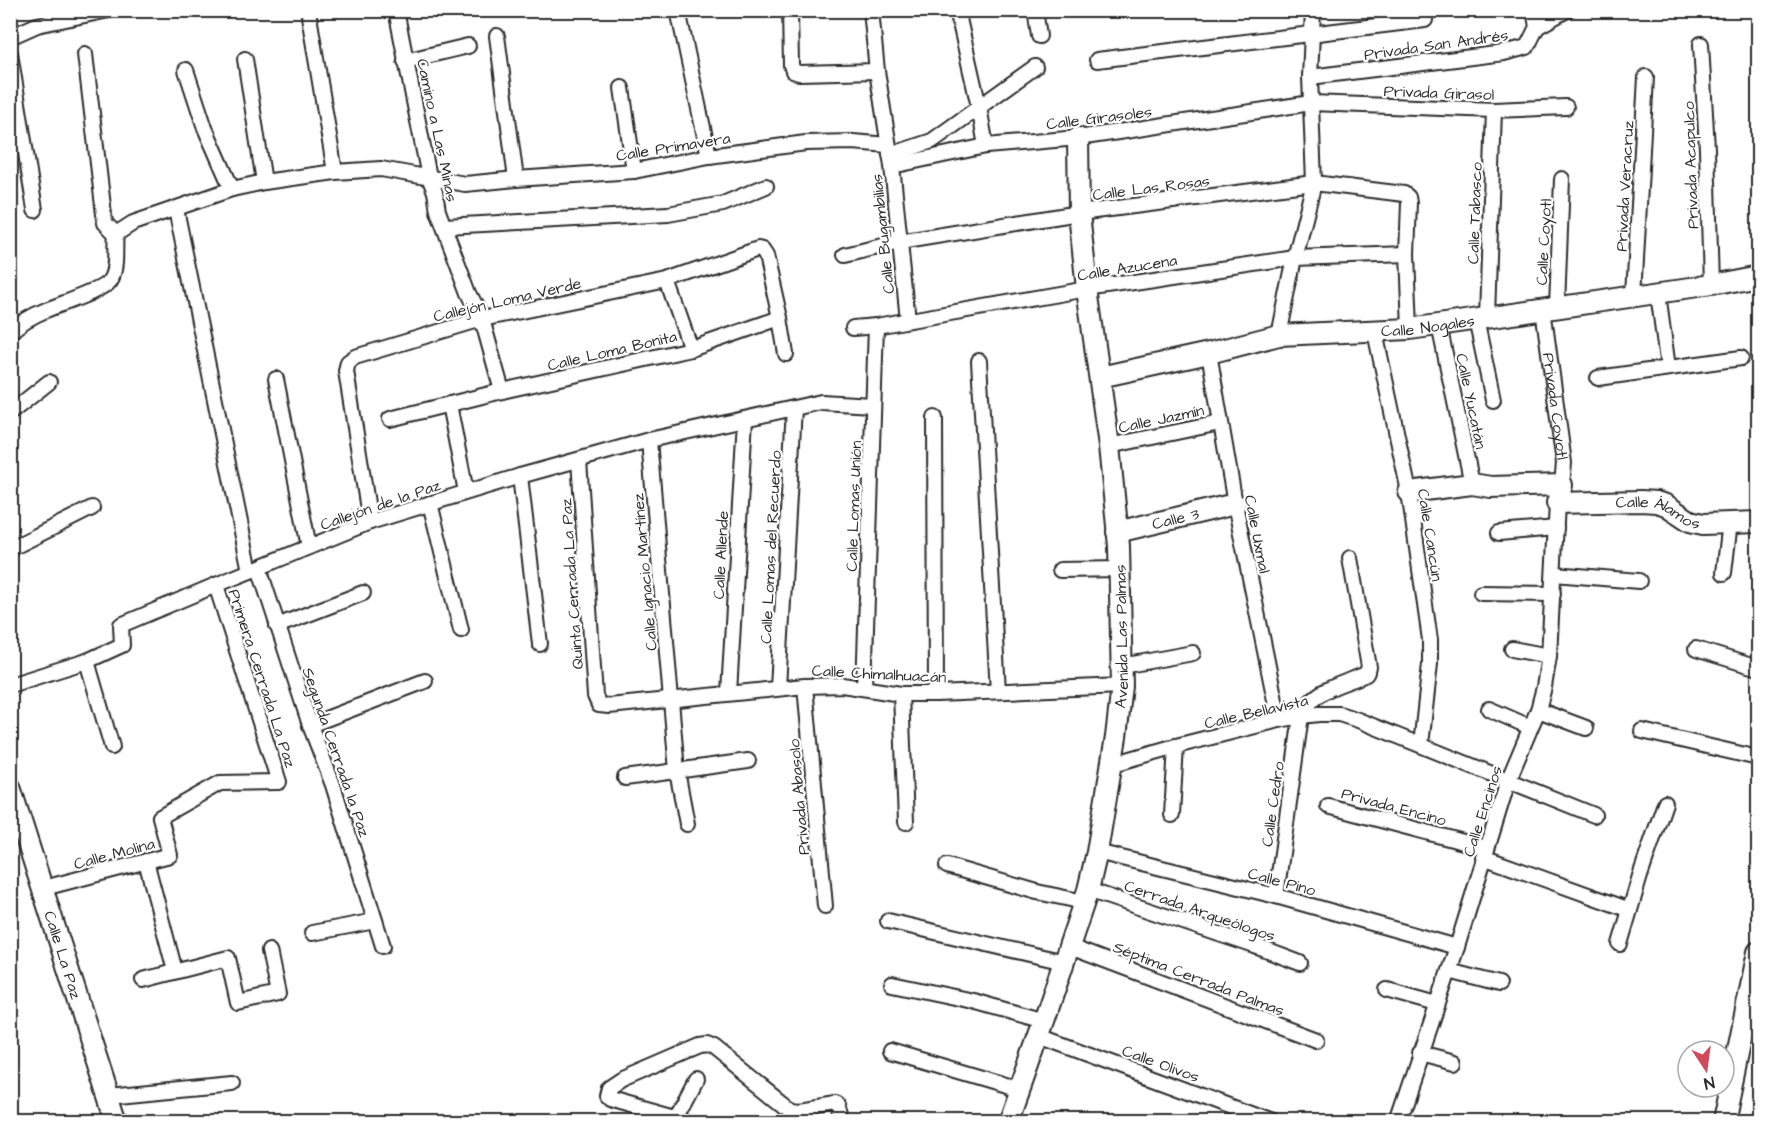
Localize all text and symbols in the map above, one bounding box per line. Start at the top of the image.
street label: Privada San Andrés [1363,24,1510,66]
street label: Camino a Las Minas [411,57,463,204]
street label: Privada Girasol [1383,80,1495,106]
street label: Calle Girasoles [1045,101,1153,135]
street label: Privada Acapulco [1678,101,1704,229]
street label: Privada Veracruz [1611,120,1639,252]
street label: Calle Primavera [614,127,732,167]
street label: Calle Tabasco [1462,162,1488,264]
street label: Calle Las Rosas [1091,170,1211,206]
street label: Calle Bugambilias [866,173,901,295]
street label: Calle Coyotl [1531,198,1558,286]
street label: Calle Azucena [1076,249,1179,287]
street label: Callejón Loma Verde [431,272,584,328]
street label: Calle Nogales [1380,310,1476,342]
street label: Calle Loma Bonita [545,325,679,377]
street label: Calle Yucatán [1450,351,1492,451]
street label: Privada Coyotl [1537,351,1573,461]
street label: Calle Jazmín [1116,399,1206,439]
street label: Calle Lomas Unión [841,440,867,572]
street label: Calle Lomas del Recuerdo [755,450,787,644]
street label: Callejón de la Paz [317,474,444,536]
street label: Calle Cancún [1412,487,1448,583]
street label: Calle Álamos [1615,491,1702,535]
street label: Calle Ignacio Martínez [627,492,664,652]
street label: Calle Uxmal [1239,493,1275,575]
street label: Quinta Cerrada La Paz [555,498,589,670]
street label: Calle 3 [1150,503,1201,535]
street label: Calle Allende [708,510,734,600]
street label: Avenida Las Palmas [1109,564,1134,709]
street label: Primera Cerrada La Paz [223,586,301,770]
street label: Calle Chimalhuacán [811,659,947,689]
street label: Segunda Cerrada la Paz [296,665,375,840]
street label: Calle Bellavista [1202,689,1310,735]
street label: Privada Abasolo [783,738,815,856]
street label: Calle Cedro [1256,760,1290,848]
street label: Calle Encinos [1458,763,1508,860]
street label: Privada Encino [1339,782,1449,832]
street label: Calle Molina [71,833,157,875]
street label: Calle Pino [1245,862,1318,902]
street label: Cerrada Arqueólogos [1121,875,1278,948]
street label: Calle La Paz [38,908,87,1002]
street label: Séptima Cerrada Palmas [1110,936,1287,1022]
north arrow [1676,1039,1736,1099]
street label: Calle Olivos [1119,1040,1202,1088]
text: N [1702,1071,1717,1094]

